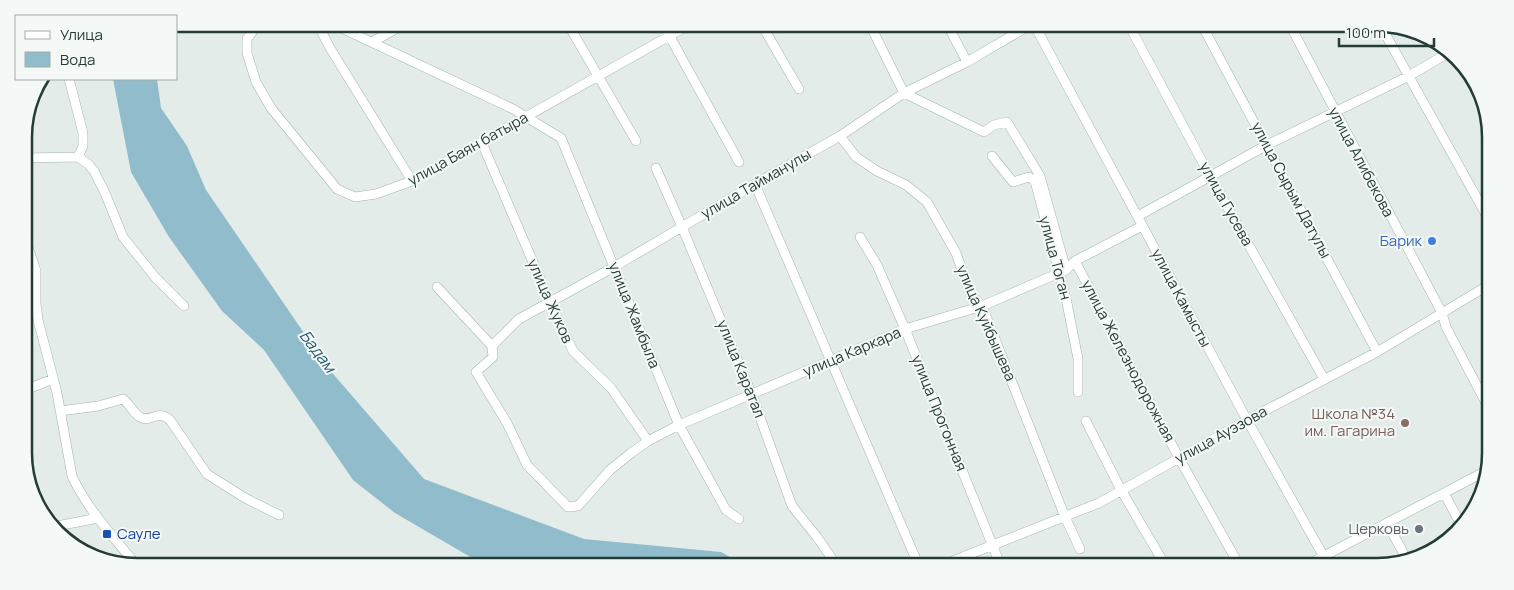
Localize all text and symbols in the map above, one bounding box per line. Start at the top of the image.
legend [15,15,178,80]
scale bar [1339,15,1434,47]
text: 100 m [1346,22,1386,43]
text: Улица [60,24,103,45]
text: Вода [60,49,95,70]
street label: улица Алибекова [1324,103,1399,221]
street label: улица Баян батыра [404,107,532,190]
street label: улица Сырым Датулы [1247,118,1336,262]
street label: улица Тайманулы [697,143,815,224]
street label: улица Гусева [1195,158,1258,250]
street label: улица Тоган [1034,214,1077,302]
place label: Барик [1380,230,1423,251]
marker: Барик [1426,235,1438,247]
street label: улица Камысты [1147,245,1216,351]
street label: улица Жуков [523,255,578,346]
street label: улица Жамбыла [604,258,665,371]
street label: улица Куйбышева [951,261,1022,384]
street label: улица Железнодорожная [1077,276,1180,446]
street label: улица Каратал [712,317,771,421]
street label: улица Каркара [800,321,904,382]
water label: Бадам [295,325,342,378]
street label: улица Прогонная [907,352,972,474]
street label: улица Ауэзова [1171,400,1271,469]
place label: Школа №34 им. Гагарина [1304,403,1395,441]
marker: Школа №34 им. Гагарина [1399,417,1411,429]
place label: Церковь [1348,518,1409,539]
place label: Сауле [117,523,161,544]
marker: Церковь [1413,523,1425,535]
marker: Сауле [101,528,113,540]

